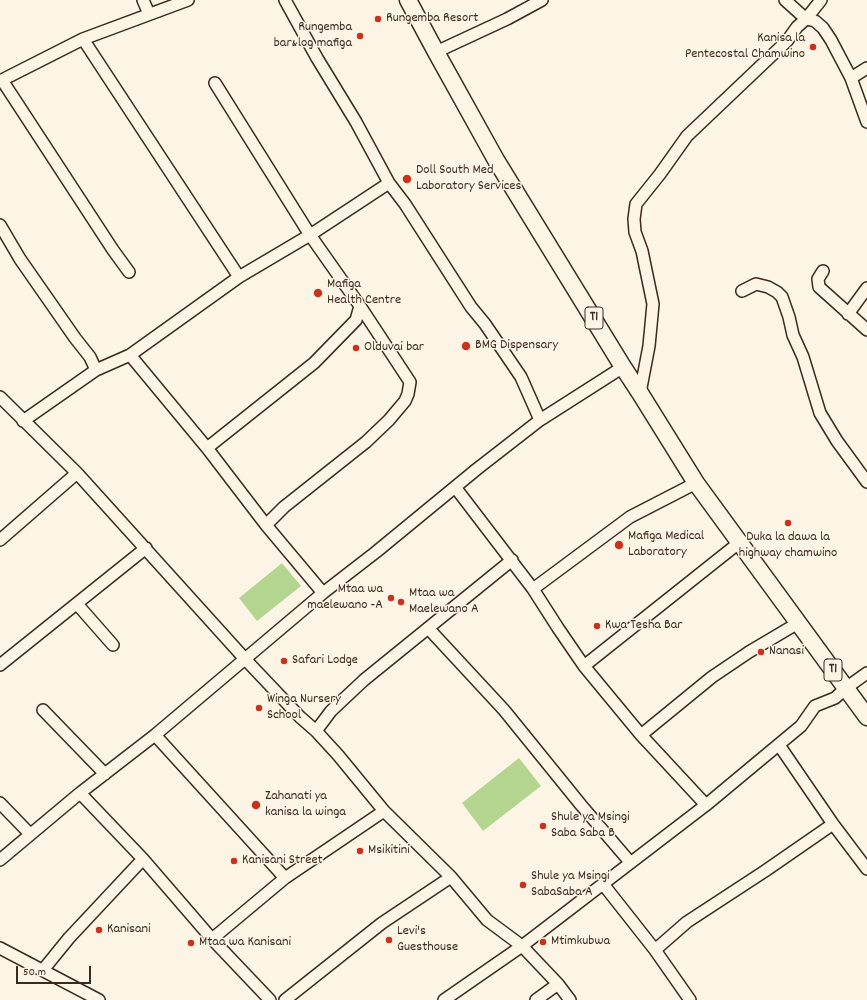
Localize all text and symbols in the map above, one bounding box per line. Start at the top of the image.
place label: Rungemba Resort [386,11,479,27]
marker: Rungemba Resort [373,14,383,24]
place label: Rungemba bar&log mafiga [274,20,352,52]
marker: Rungemba bar&log mafiga [355,31,365,41]
place label: Kanisa la Pentecostal Chamwino [685,31,805,64]
marker: Kanisa la Pentecostal Chamwino [808,42,818,52]
place label: Doll South Med Laboratory Services [416,163,521,196]
marker: Doll South Med Laboratory Services [401,173,413,185]
place label: Mafiga Health Centre [327,277,401,310]
marker: Mafiga Health Centre [312,287,324,299]
road number: T1 [585,307,603,329]
place label: BMG Dispensary [475,338,558,354]
place label: Olduvai bar [364,340,424,356]
marker: BMG Dispensary [460,340,472,352]
marker: Olduvai bar [351,343,361,353]
marker: Duka la dawa la highway chamwino [783,518,793,528]
place label: Mafiga Medical Laboratory [628,529,704,562]
place label: Duka la dawa la highway chamwino [739,530,837,562]
marker: Mafiga Medical Laboratory [613,539,625,551]
place label: Mtaa wa maelewano -A [307,582,383,614]
place label: Mtaa wa Maelewano A [409,586,479,618]
marker: Mtaa wa maelewano -A [386,593,396,603]
marker: Mtaa wa Maelewano A [396,597,406,607]
place label: Kwa Tesha Bar [605,618,682,634]
marker: Kwa Tesha Bar [592,621,602,631]
place label: Nanasi [769,644,804,660]
marker: Nanasi [756,647,766,657]
place label: Safari Lodge [292,653,358,669]
marker: Safari Lodge [279,656,289,666]
road number: T1 [824,659,842,681]
place label: Winga Nursery School [267,692,341,724]
marker: Winga Nursery School [254,703,264,713]
place label: Zahanati ya kanisa la winga [265,789,346,822]
marker: Zahanati ya kanisa la winga [250,799,262,811]
place label: Shule ya Msingi Saba Saba B [551,810,630,842]
marker: Shule ya Msingi Saba Saba B [538,821,548,831]
place label: Msikitini [368,843,410,859]
marker: Msikitini [355,846,365,856]
place label: Kanisani Street [242,853,323,869]
marker: Kanisani Street [229,856,239,866]
place label: Shule ya Msingi SabaSaba A [531,869,610,902]
marker: Shule ya Msingi SabaSaba A [518,880,528,890]
place label: Kanisani [107,922,151,938]
place label: Levi's Guesthouse [397,924,458,956]
marker: Kanisani [94,925,104,935]
place label: Mtimkubwa [551,934,610,950]
place label: Mtaa wa Kanisani [199,935,291,951]
marker: Levi's Guesthouse [384,935,394,945]
marker: Mtimkubwa [538,937,548,947]
marker: Mtaa wa Kanisani [186,938,196,948]
scale bar [18,958,93,984]
text: 50 m [23,964,46,981]

